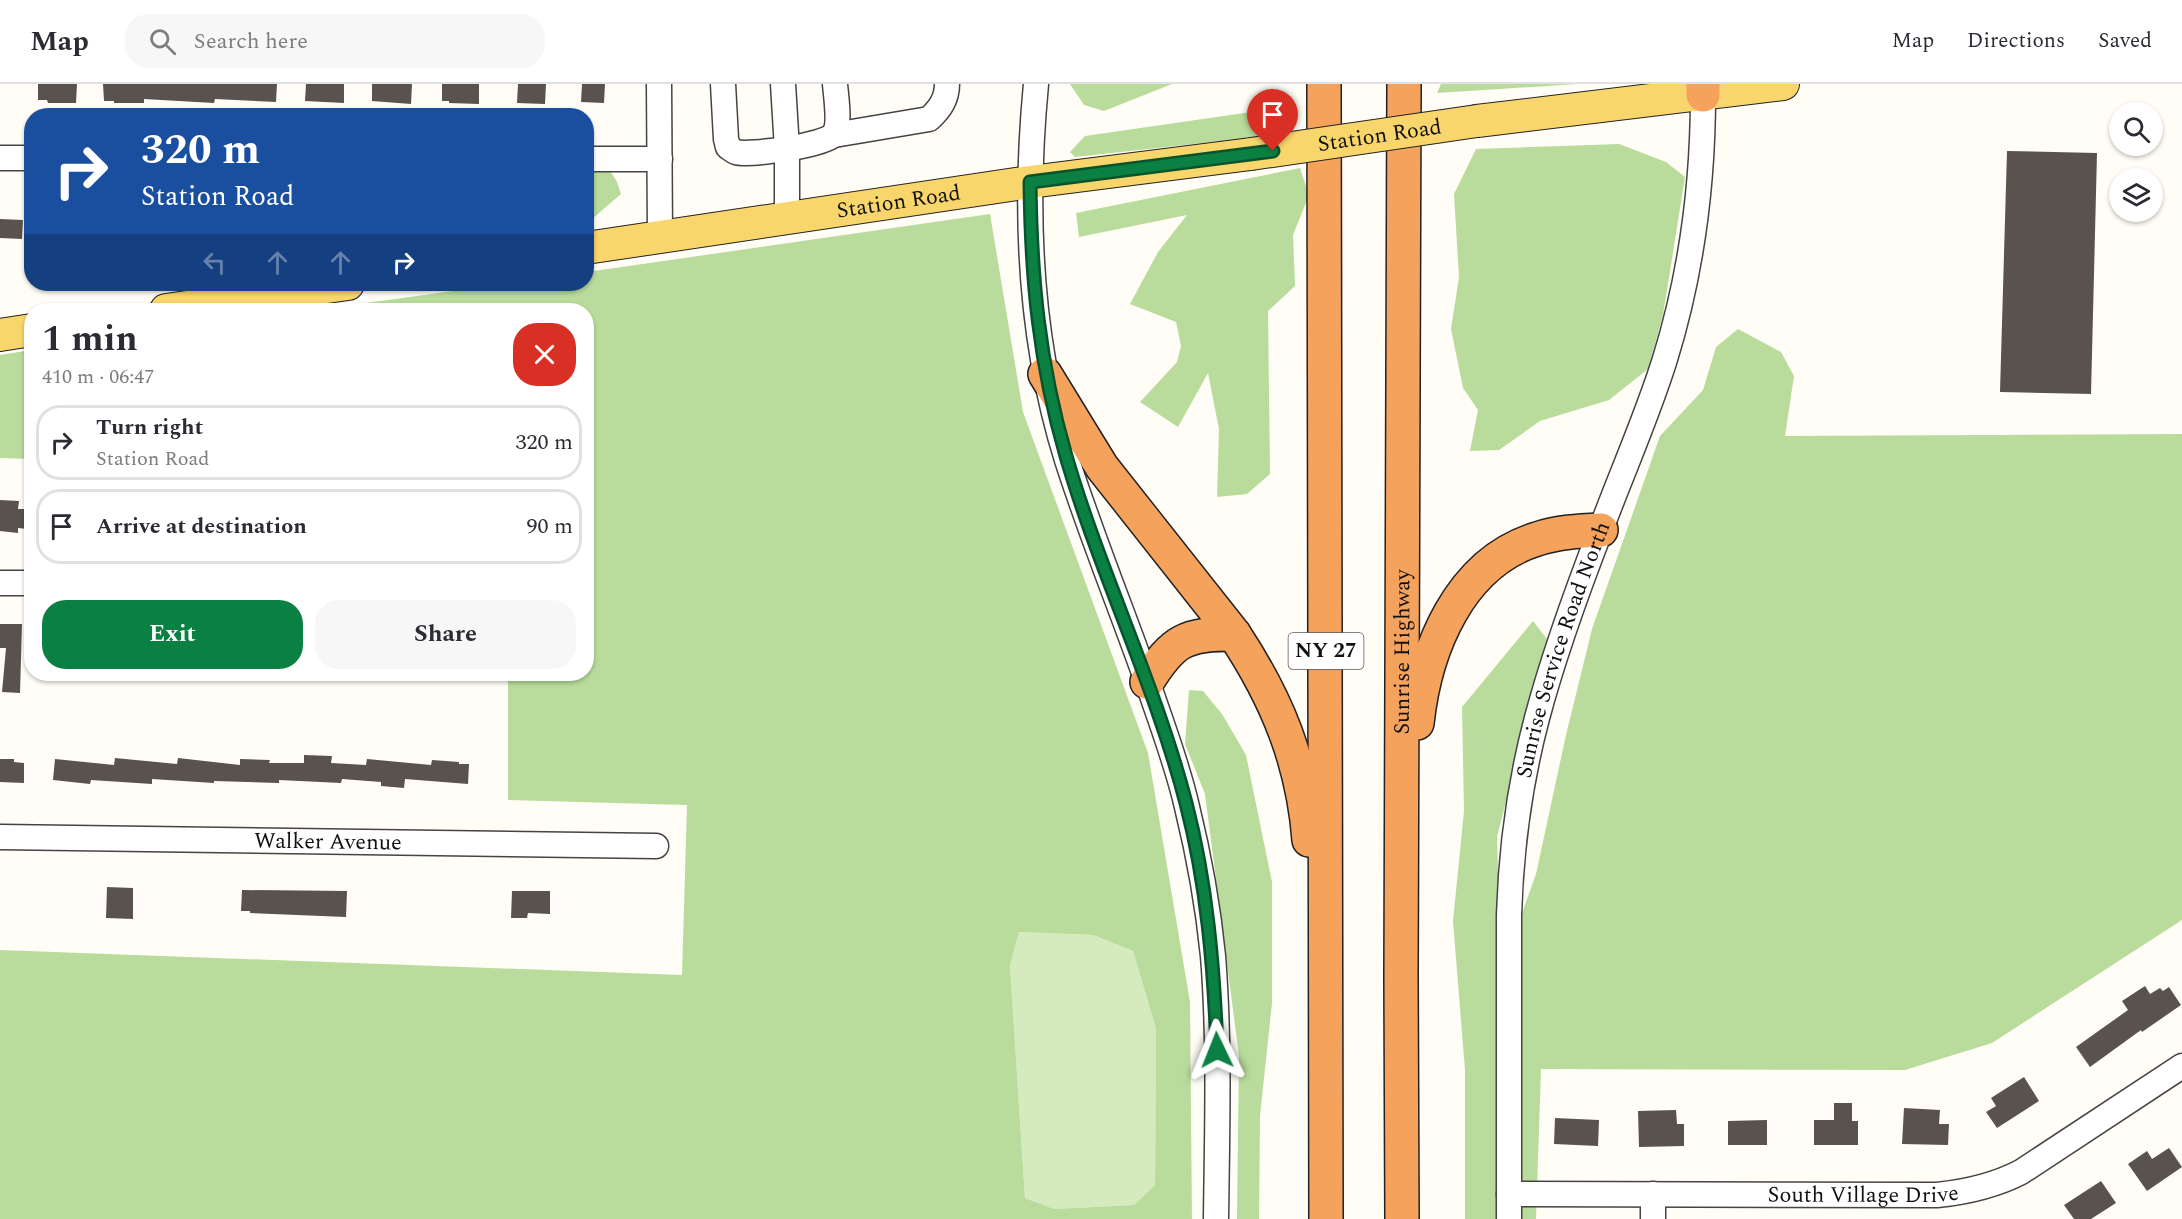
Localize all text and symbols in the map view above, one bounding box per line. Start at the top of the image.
search box [125,14,545,68]
text: Map [30,20,89,63]
icon: search [146,25,179,58]
text: Search here [194,25,308,58]
text: Map [1892,25,1934,57]
text: Directions [1967,25,2065,57]
text: Saved [2098,25,2152,57]
pin [1247,89,1298,151]
icon: arrive [1256,98,1289,131]
map controls [2109,102,2163,222]
button: search [2109,102,2163,156]
street label: Station Road [1315,110,1444,161]
text: 320 m [141,119,260,182]
icon: right [42,132,120,210]
button: layers [2109,168,2163,222]
text: Station Road [141,176,294,218]
street label: Station Road [834,176,963,227]
icon: left [198,246,231,279]
icon: ahead [261,246,294,279]
icon: ahead [324,246,357,279]
icon: right [387,246,420,279]
text: 1 min [42,312,138,367]
button: close [513,323,576,386]
text: 410 m · 06:47 [42,362,154,392]
text: Turn right [96,411,203,444]
icon: right [45,426,78,459]
text: 320 m [516,426,573,459]
text: Station Road [96,444,210,474]
icon: arrive [45,510,78,543]
text: Arrive at destination [96,510,307,543]
text: 90 m [527,510,573,543]
street label: Sunrise Service Road North [1507,517,1619,781]
street label: Sunrise Highway [1385,568,1419,735]
button: Exit [42,600,303,669]
button: Share [315,600,576,669]
road number: NY 27 [1288,633,1364,669]
street label: Walker Avenue [254,824,402,859]
position arrow [1185,1018,1249,1082]
street label: South Village Drive [1767,1176,1961,1212]

